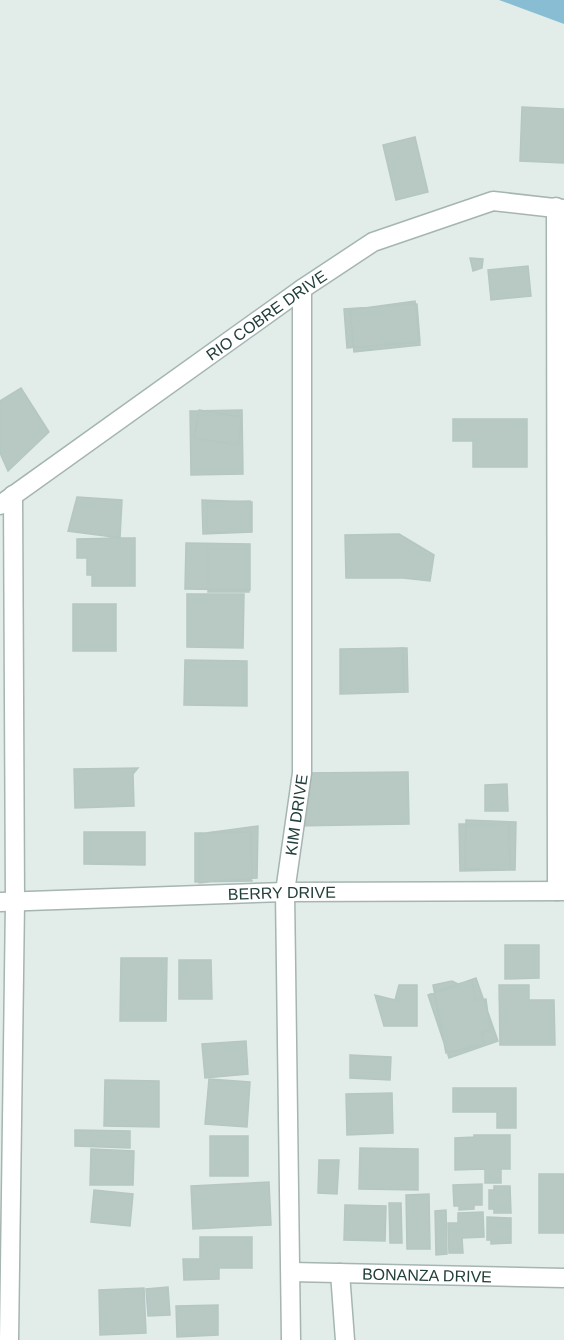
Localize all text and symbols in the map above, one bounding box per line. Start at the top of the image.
street label: RIO COBRE DRIVE [203,267,329,363]
street label: KIM DRIVE [282,773,310,857]
street label: BERRY DRIVE [228,883,336,902]
street label: BONANZA DRIVE [362,1265,492,1285]

